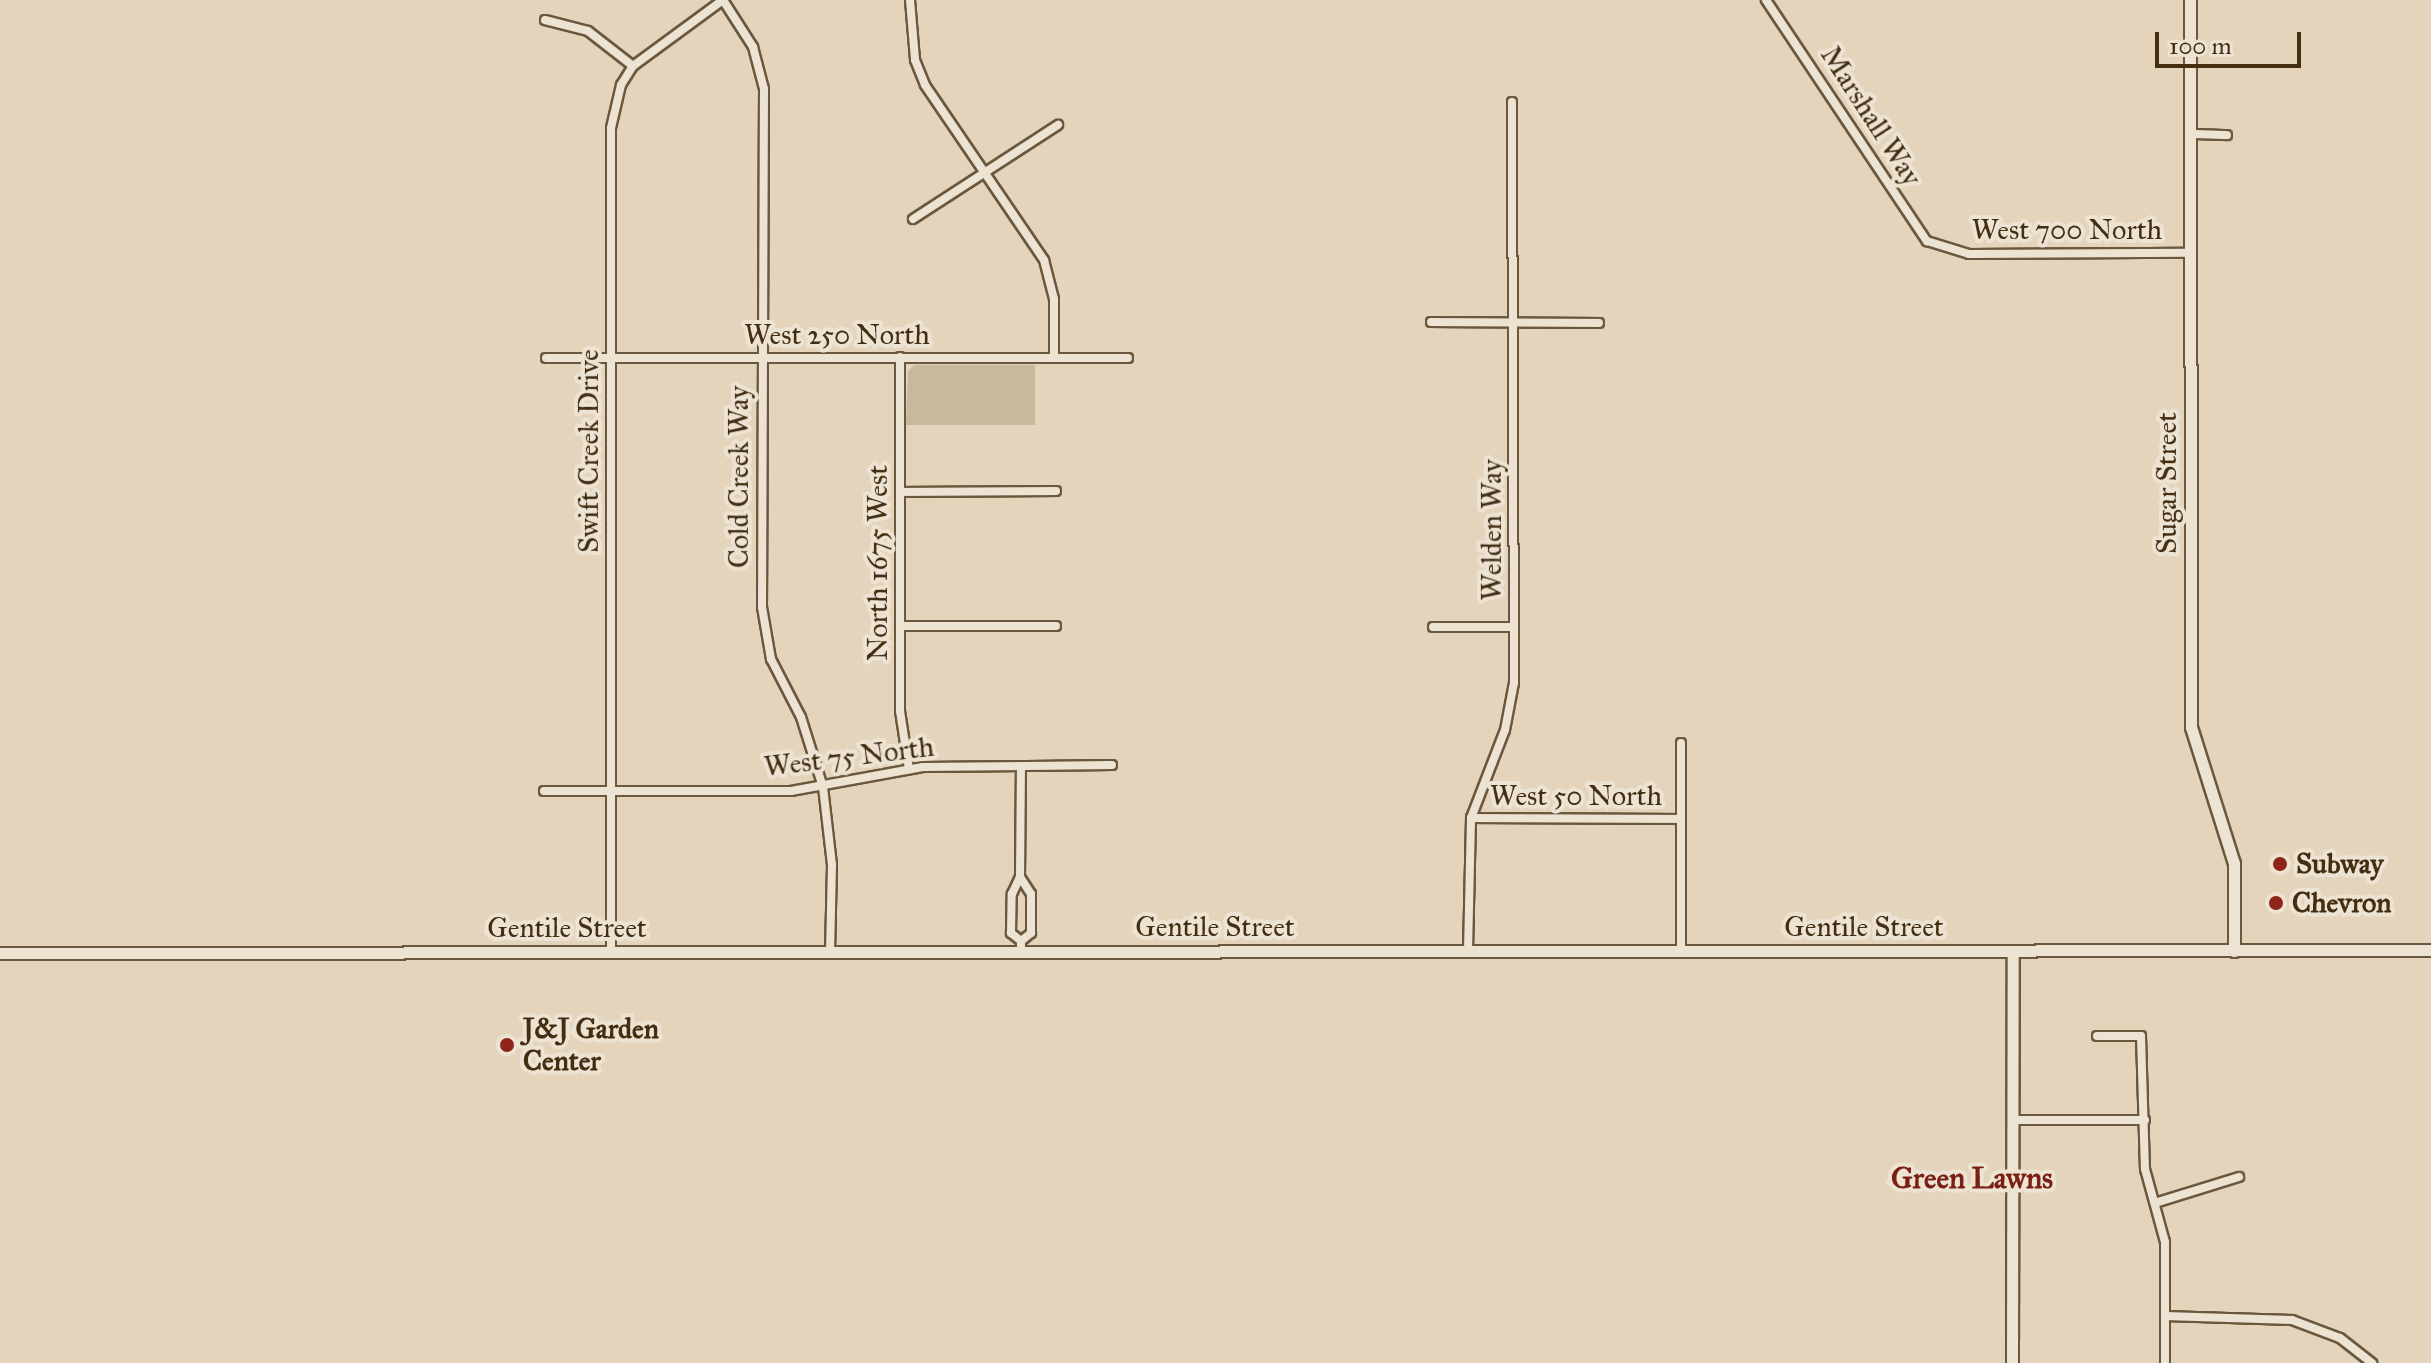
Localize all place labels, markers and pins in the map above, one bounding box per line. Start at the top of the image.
place label: Subway [2296,847,2383,881]
marker: Subway [2271,855,2289,873]
place label: Chevron [2292,886,2391,920]
marker: Chevron [2267,894,2285,912]
place label: J&J Garden Center [523,1012,659,1078]
marker: J&J Garden Center [498,1036,516,1054]

